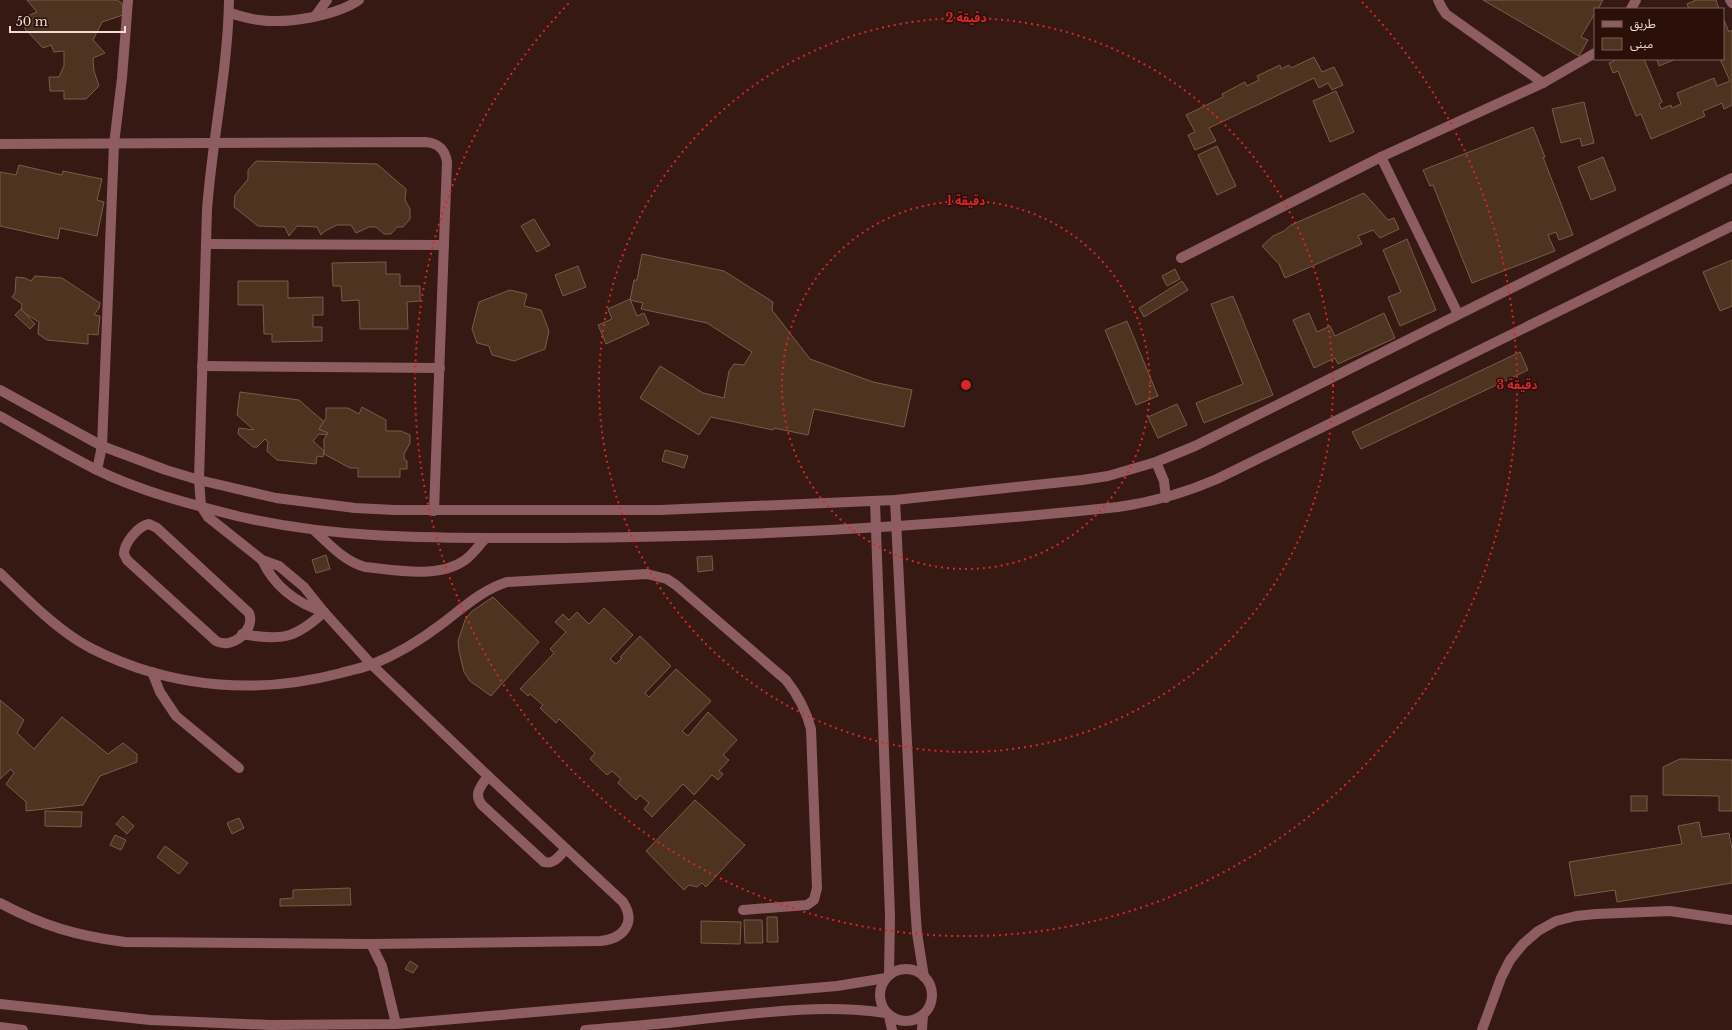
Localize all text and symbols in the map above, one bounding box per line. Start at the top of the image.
scale bar [10,8,125,34]
legend [1594,8,1724,60]
text: 2 دقيقة [945,10,987,25]
text: 50 m [16,14,48,29]
text: طريق [1630,16,1656,32]
text: مبنى [1630,36,1653,51]
text: 1 دقيقة [947,193,985,208]
text: 3 دقيقة [1496,377,1538,392]
centre of rings [959,378,973,392]

